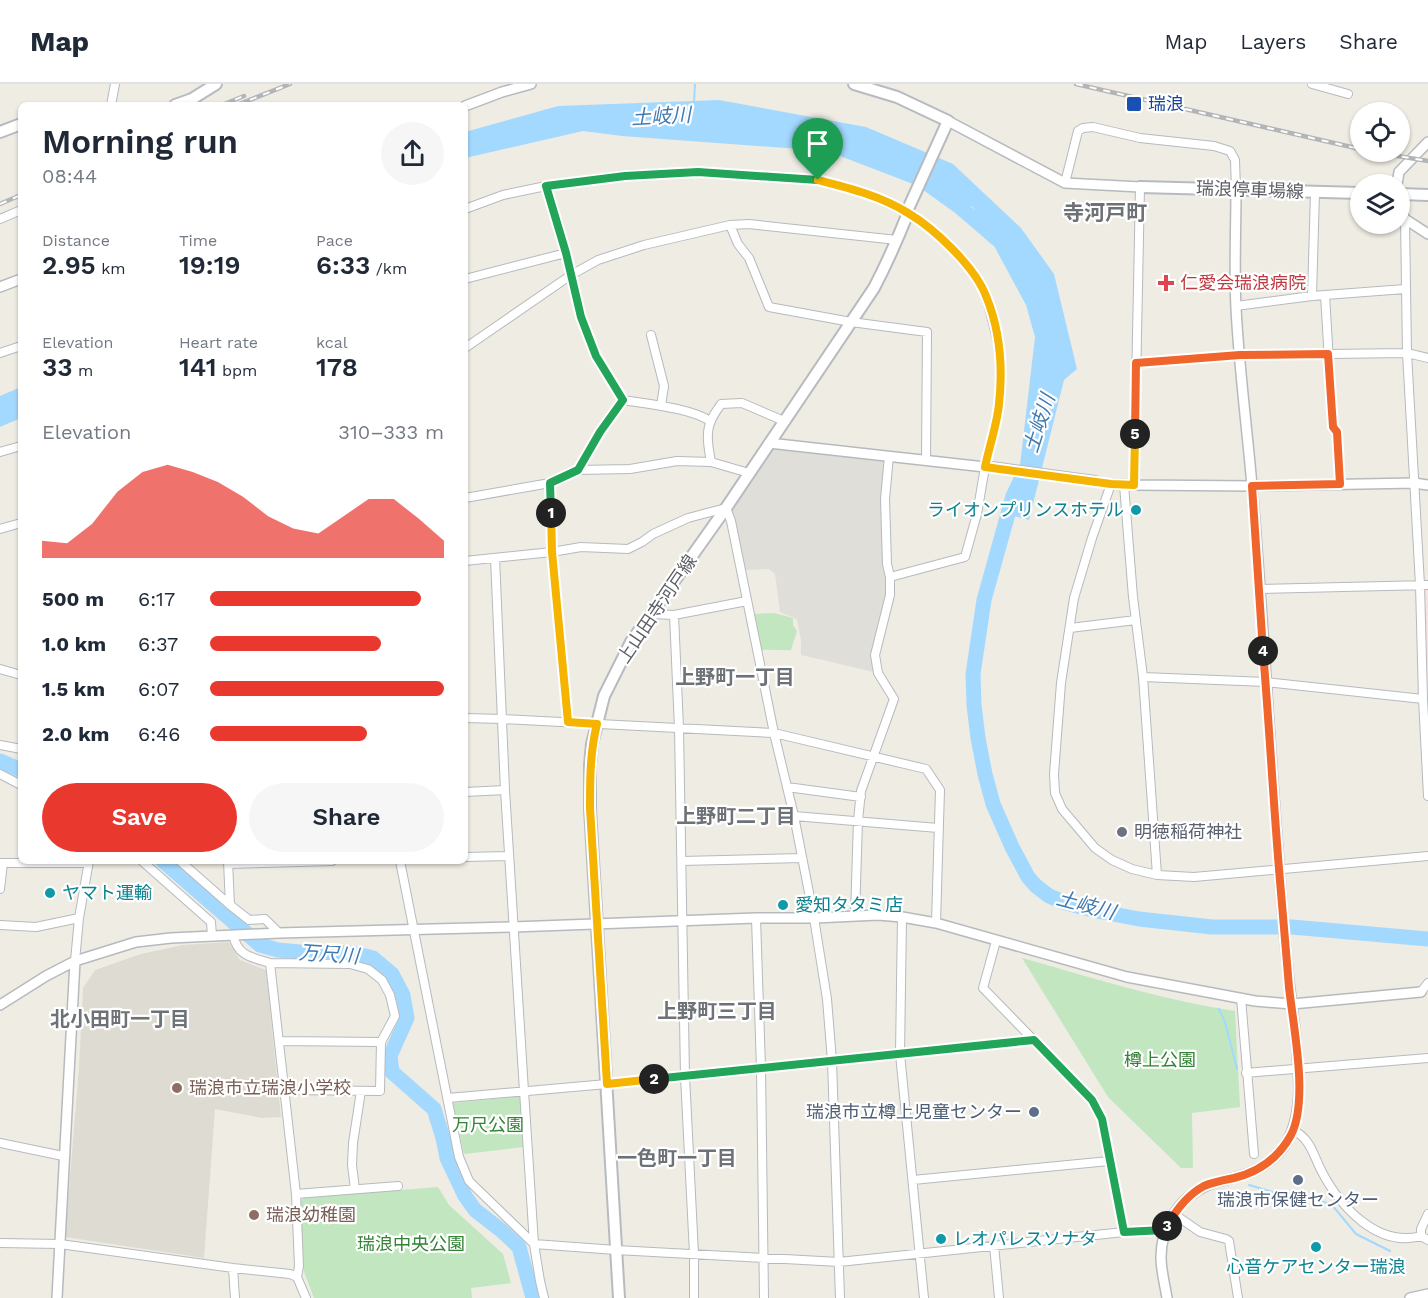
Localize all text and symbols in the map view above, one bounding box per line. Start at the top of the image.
text: Map [30,25,89,58]
text: Map [1164,29,1207,54]
text: Layers [1240,29,1306,54]
text: Share [1339,29,1398,54]
place label: 瑞浪 [1148,93,1184,114]
marker: 瑞浪 [1125,95,1143,113]
water label: 土岐川 [630,102,694,130]
map controls [1350,102,1410,234]
button: locate [1350,102,1410,162]
pin [792,118,843,180]
text: Morning run [42,122,238,161]
button: share [381,122,444,185]
icon: arrive [801,127,834,160]
text: 08:44 [42,164,97,188]
button: layers [1350,174,1410,234]
street label: 瑞浪停車場線 [1196,177,1304,202]
district label: 寺河戸町 [1063,200,1147,225]
text: Distance [42,231,110,250]
text: Time [179,231,217,250]
text: Pace [316,231,353,250]
text: 2.95 [42,250,96,280]
text: 19:19 [179,250,241,280]
text: 6:33 [316,250,370,280]
text: km [96,259,126,278]
text: /km [370,259,407,278]
place label: 仁愛会瑞浪病院 [1180,272,1306,293]
marker: 仁愛会瑞浪病院 [1157,274,1175,292]
text: Elevation [42,333,113,352]
text: Heart rate [179,333,258,352]
text: kcal [316,333,348,352]
text: 33 [42,352,73,382]
text: 141 [179,352,217,382]
text: 178 [316,352,358,382]
text: m [73,361,93,380]
text: bpm [217,361,257,380]
water label: 土岐川 [1018,389,1060,455]
pin: 5 [1120,419,1150,449]
text: Elevation [42,420,131,444]
text: 310–333 m [338,420,444,444]
text: 5 [1130,424,1140,443]
pin: 1 [536,498,566,528]
place label: ライオンプリンスホテル [927,499,1124,520]
text: 1 [548,503,554,522]
marker: ライオンプリンスホテル [1129,503,1143,517]
street label: 上山田寺河戸線 [613,551,701,667]
text: 500 m [42,587,104,611]
text: 6:17 [138,587,175,611]
text: 1.0 km [42,632,106,656]
text: 6:37 [138,632,178,656]
pin: 4 [1248,636,1278,666]
text: 4 [1258,641,1268,660]
district label: 上野町一丁目 [675,665,795,689]
text: 1.5 km [42,677,105,701]
text: 6:07 [138,677,179,701]
text: 2.0 km [42,722,109,746]
text: 6:46 [138,722,180,746]
button: Save [42,783,237,852]
button: Share [249,783,444,852]
district label: 上野町二丁目 [676,804,796,828]
place label: 明徳稲荷神社 [1134,821,1242,842]
marker: 明徳稲荷神社 [1115,825,1129,839]
place label: ヤマト運輸 [62,882,152,903]
marker: ヤマト運輸 [43,886,57,900]
water label: 土岐川 [1054,886,1120,925]
place label: 愛知タタミ店 [795,894,903,915]
marker: 愛知タタミ店 [776,898,790,912]
water label: 万尺川 [298,940,362,968]
district label: 上野町三丁目 [657,999,777,1023]
district label: 北小田町一丁目 [50,1007,190,1031]
park label: 樽上公園 [1124,1049,1196,1070]
pin: 2 [639,1064,669,1094]
text: 2 [649,1069,659,1088]
place label: 瑞浪市立瑞浪小学校 [189,1077,351,1098]
marker: 瑞浪市立瑞浪小学校 [170,1081,184,1095]
place label: 瑞浪市立樽上児童センター [806,1101,1022,1122]
marker: 瑞浪市立樽上児童センター [1027,1105,1041,1119]
park label: 万尺公園 [452,1114,524,1135]
district label: 一色町一丁目 [617,1146,737,1170]
marker: 瑞浪市保健センター [1291,1173,1305,1187]
place label: 瑞浪市保健センター [1217,1189,1379,1210]
place label: 瑞浪幼稚園 [266,1204,356,1225]
marker: 瑞浪幼稚園 [247,1208,261,1222]
pin: 3 [1152,1211,1182,1241]
text: 3 [1162,1216,1172,1235]
place label: レオパレスソナタ [953,1228,1097,1249]
marker: レオパレスソナタ [934,1232,948,1246]
park label: 瑞浪中央公園 [357,1233,465,1254]
marker: 心音ケアセンター瑞浪 [1309,1240,1323,1254]
place label: 心音ケアセンター瑞浪 [1226,1256,1406,1277]

